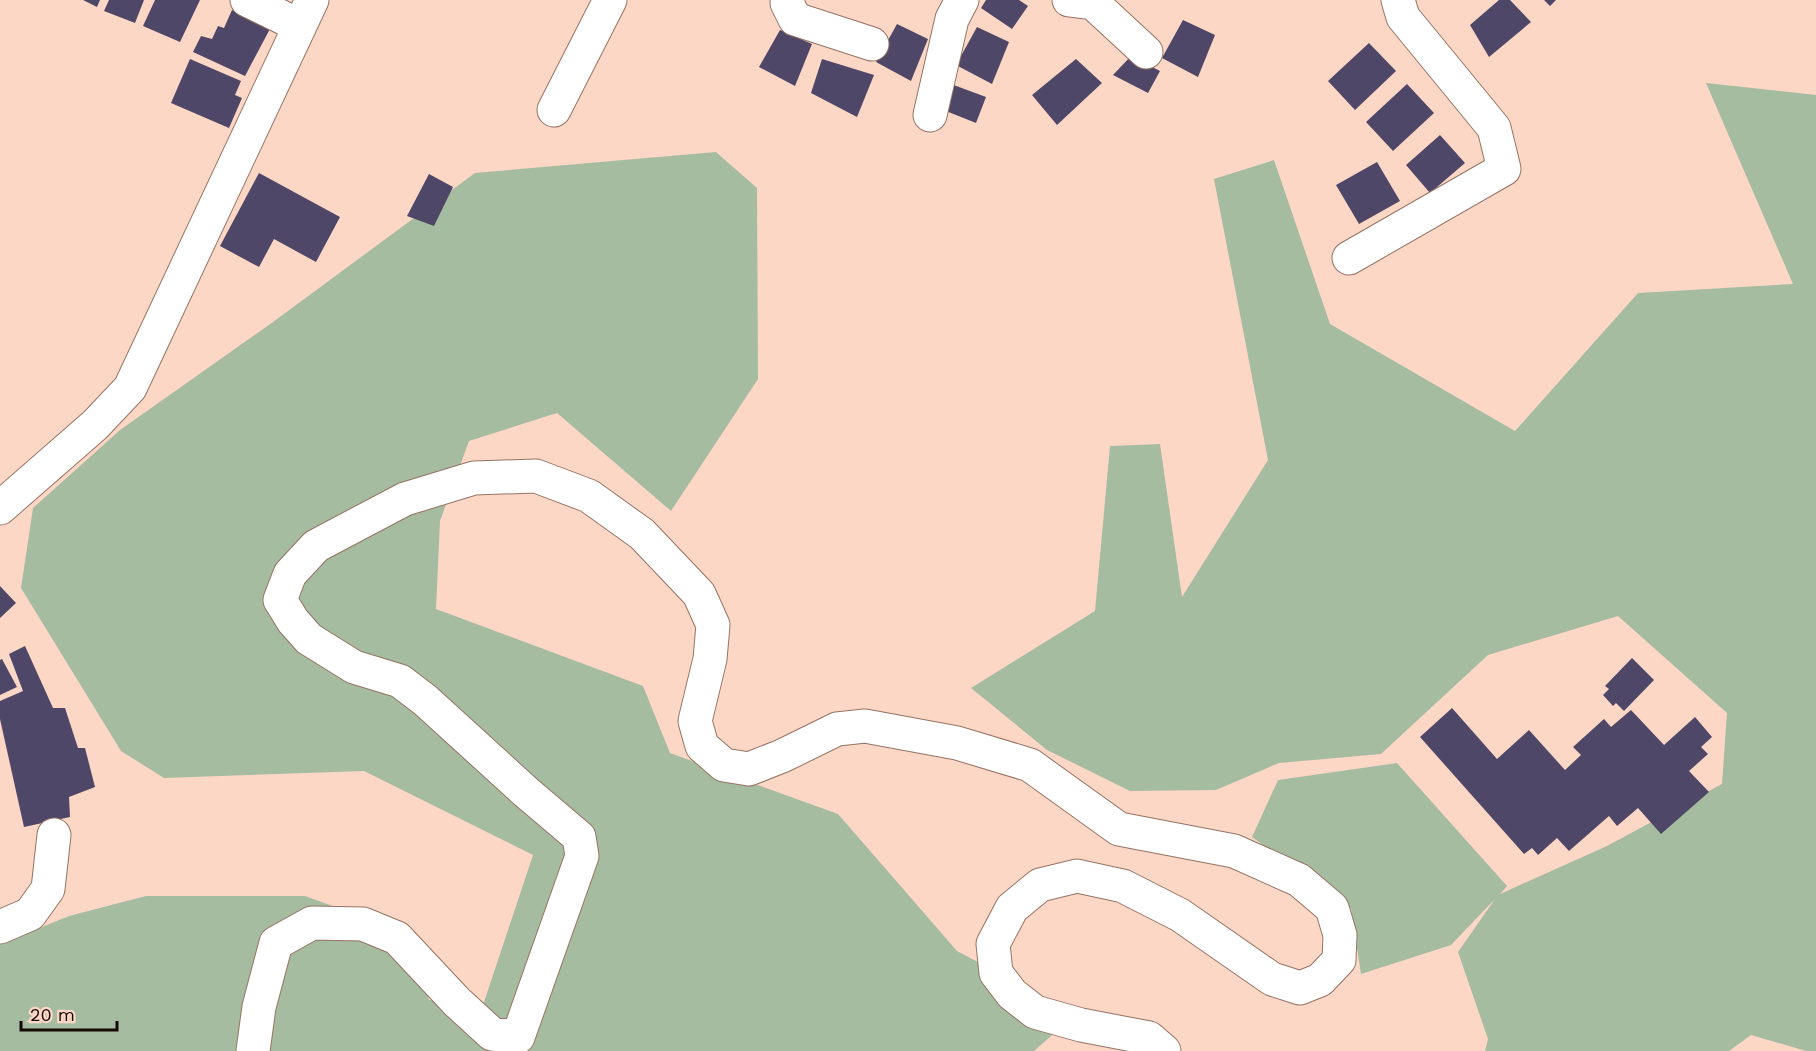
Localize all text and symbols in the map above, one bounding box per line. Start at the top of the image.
scale bar [21,994,117,1032]
text: 20 m [30,1004,75,1025]

